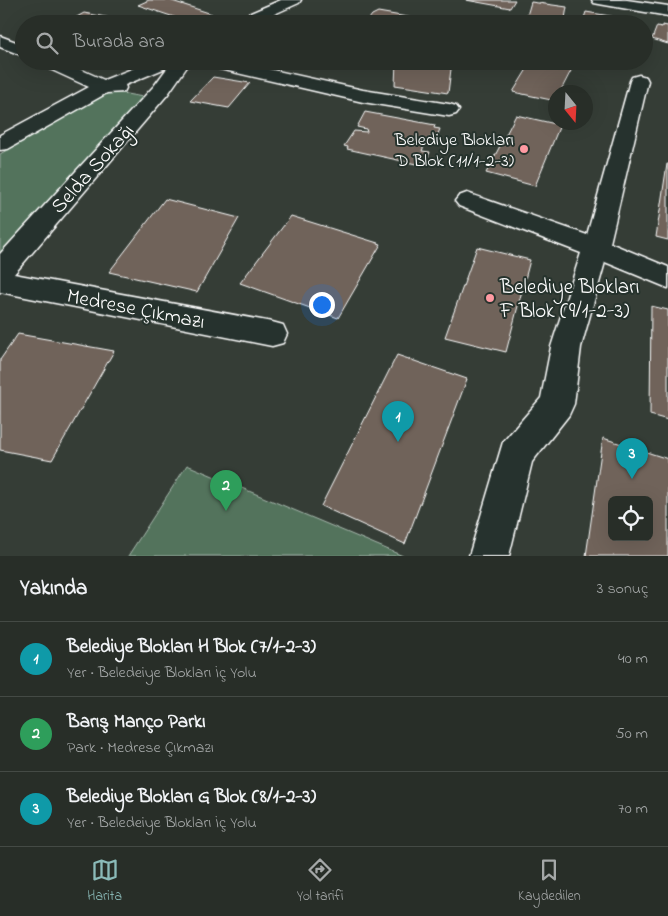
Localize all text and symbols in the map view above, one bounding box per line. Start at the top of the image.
search box [15,15,653,70]
icon: search [33,29,61,57]
text: Burada ara [73,29,165,56]
north arrow [548,85,593,130]
street label: Selda Sokağı [45,118,144,222]
place label: Belediye Blokları D Blok (11/1-2-3) [393,128,514,175]
marker: Belediye Blokları D Blok (11/1-2-3) [518,143,530,155]
place label: Belediye Blokları F Blok (9/1-2-3) [499,273,639,327]
street label: Medrese Çıkmazı [64,282,207,338]
your location [309,292,335,318]
marker: Belediye Blokları F Blok (9/1-2-3) [484,292,496,304]
pin: 1 [382,401,414,442]
pin: 3 [616,438,648,479]
pin: 2 [210,470,242,511]
map controls [608,496,653,541]
button: locate [608,496,653,541]
text: Yakında [20,574,87,604]
text: 3 sonuç [597,577,648,601]
text: Belediye Blokları H Blok (7/1-2-3) [67,634,316,661]
text: 1 [33,647,39,671]
text: 40 m [618,647,648,671]
text: Yer · Beledeiye Blokları İç Yolu [67,661,257,685]
text: Barış Manço Parkı [67,709,206,736]
text: 2 [32,722,40,746]
text: 50 m [616,722,648,746]
text: Park · Medrese Çıkmazı [67,736,214,760]
text: Belediye Blokları G Blok (8/1-2-3) [67,784,316,811]
text: 3 [33,797,39,821]
text: 70 m [618,797,648,821]
text: Yer · Beledeiye Blokları İç Yolu [67,811,257,835]
tab: Harita [87,856,122,907]
tab: Yol tarifi [297,856,344,907]
tab: Kaydedilen [518,856,581,907]

